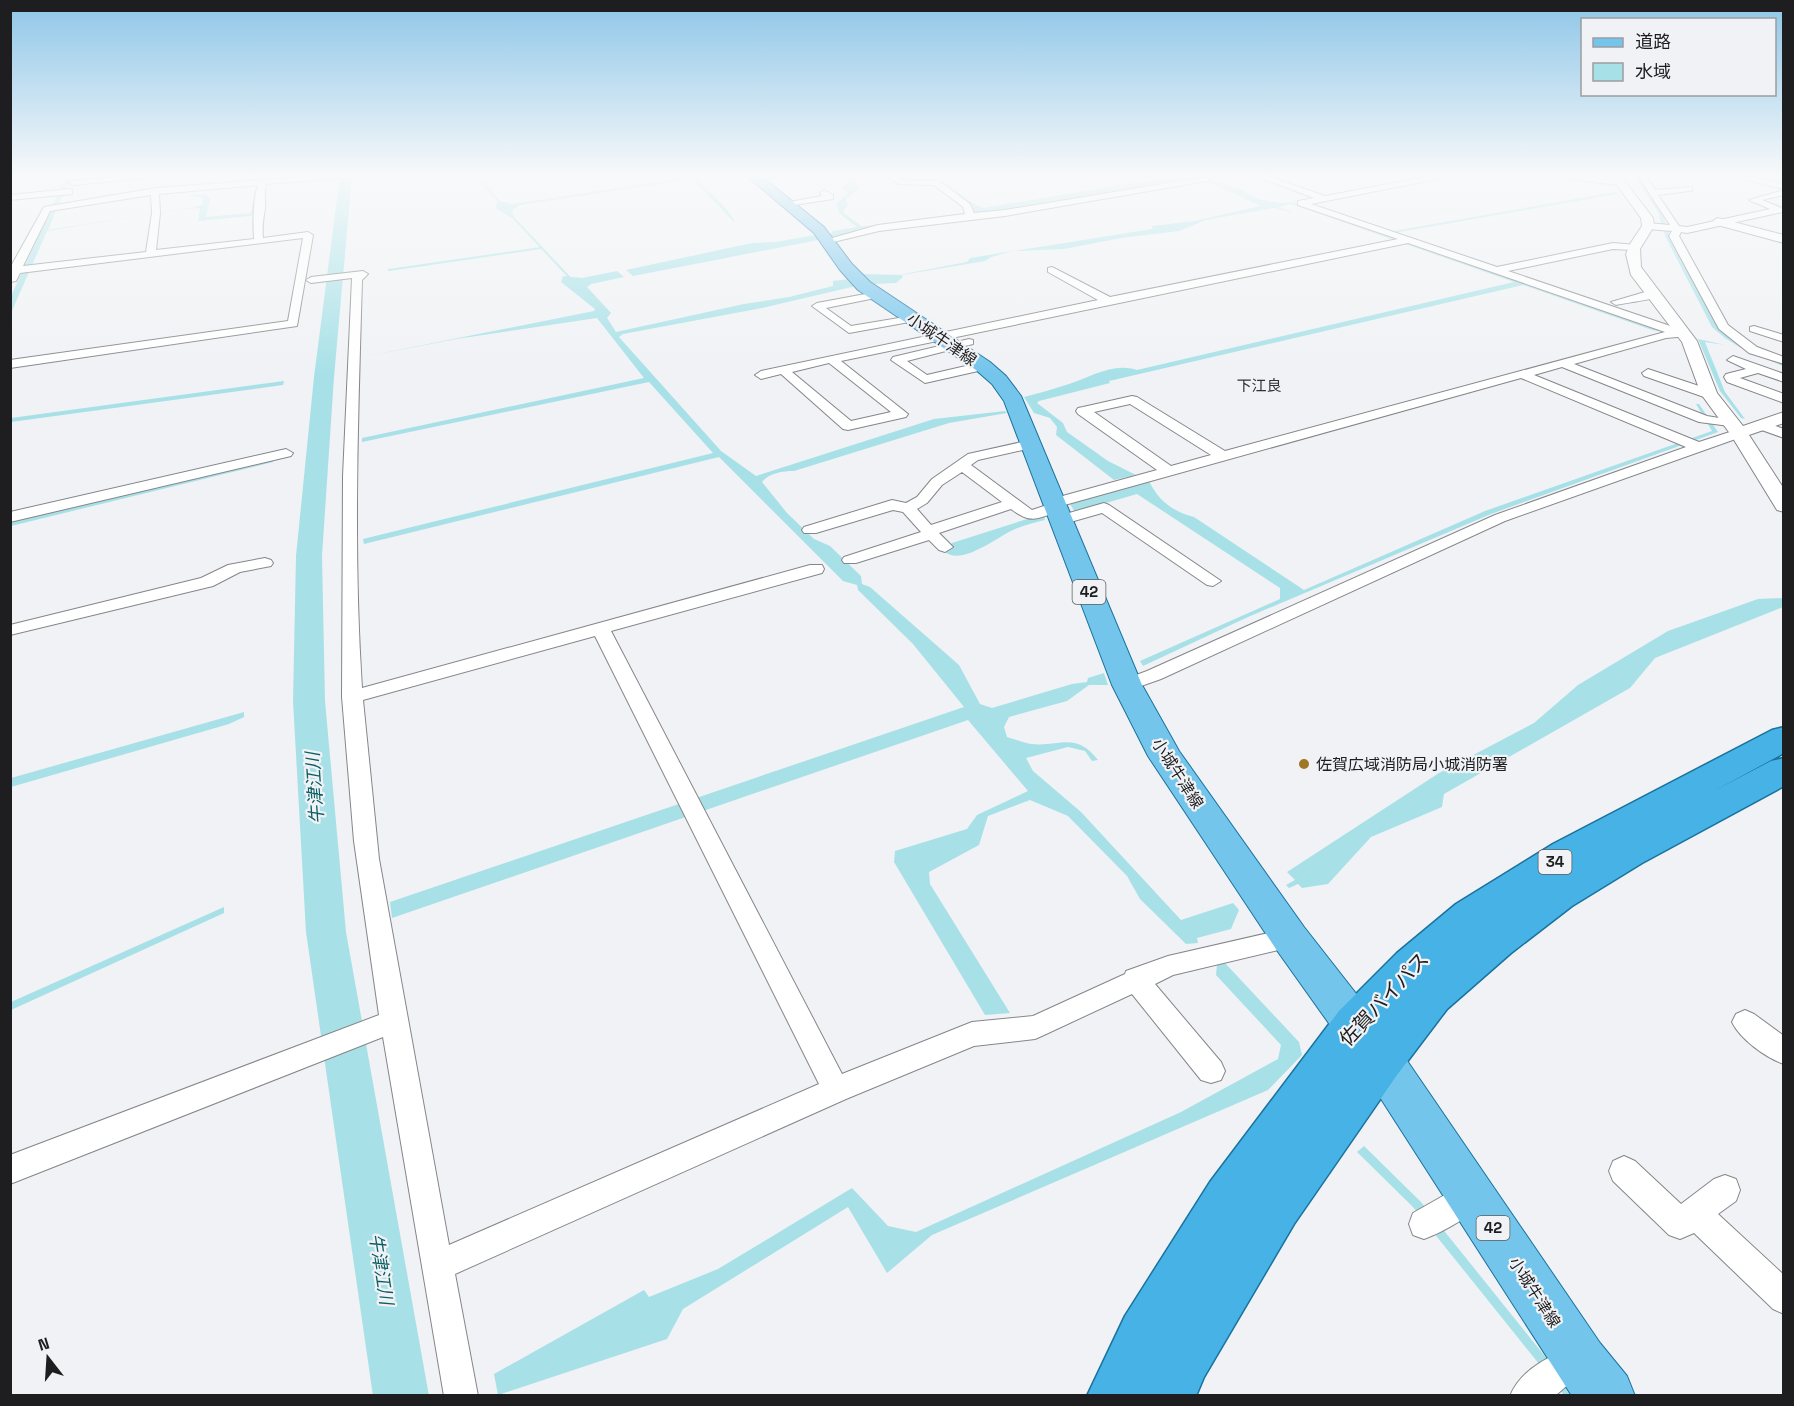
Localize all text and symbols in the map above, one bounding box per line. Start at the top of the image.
legend [1581,18,1776,96]
text: 道路 [1635,30,1671,53]
text: 水域 [1635,60,1671,83]
street label: 小城牛津線 [903,308,981,370]
district label: 下江良 [1236,376,1282,395]
road number: 42 [1072,580,1106,604]
street label: 小城牛津線 [1147,734,1208,813]
water label: 牛津江川 [300,749,328,825]
place label: 佐賀広域消防局小城消防署 [1316,754,1508,775]
marker: 佐賀広域消防局小城消防署 [1297,757,1311,771]
road number: 34 [1538,850,1572,874]
street label: 佐賀バイパス [1334,946,1434,1052]
road number: 42 [1476,1216,1510,1240]
water label: 牛津江川 [365,1232,399,1308]
street label: 小城牛津線 [1504,1253,1565,1332]
north arrow [18,1328,78,1388]
text: N [36,1333,52,1356]

